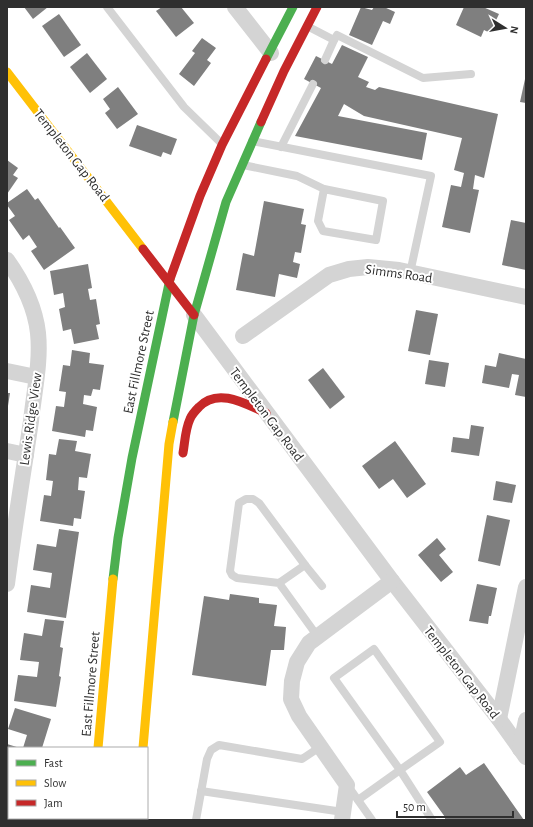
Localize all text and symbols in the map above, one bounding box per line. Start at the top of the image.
north arrow [485,8,525,48]
text: N [508,25,520,35]
street label: Templeton Gap Road [31,107,112,205]
street label: Simms Road [364,262,433,286]
street label: East Fillmore Street [121,309,157,415]
street label: Templeton Gap Road [227,365,306,464]
street label: Lewis Ridge View [18,371,45,466]
street label: Templeton Gap Road [421,624,502,722]
street label: East Fillmore Street [79,630,103,737]
legend [8,747,148,819]
text: Fast [44,757,63,769]
text: Slow [44,777,66,789]
scale bar [397,793,513,819]
text: Jam [44,797,63,809]
text: 50 m [403,801,426,813]

